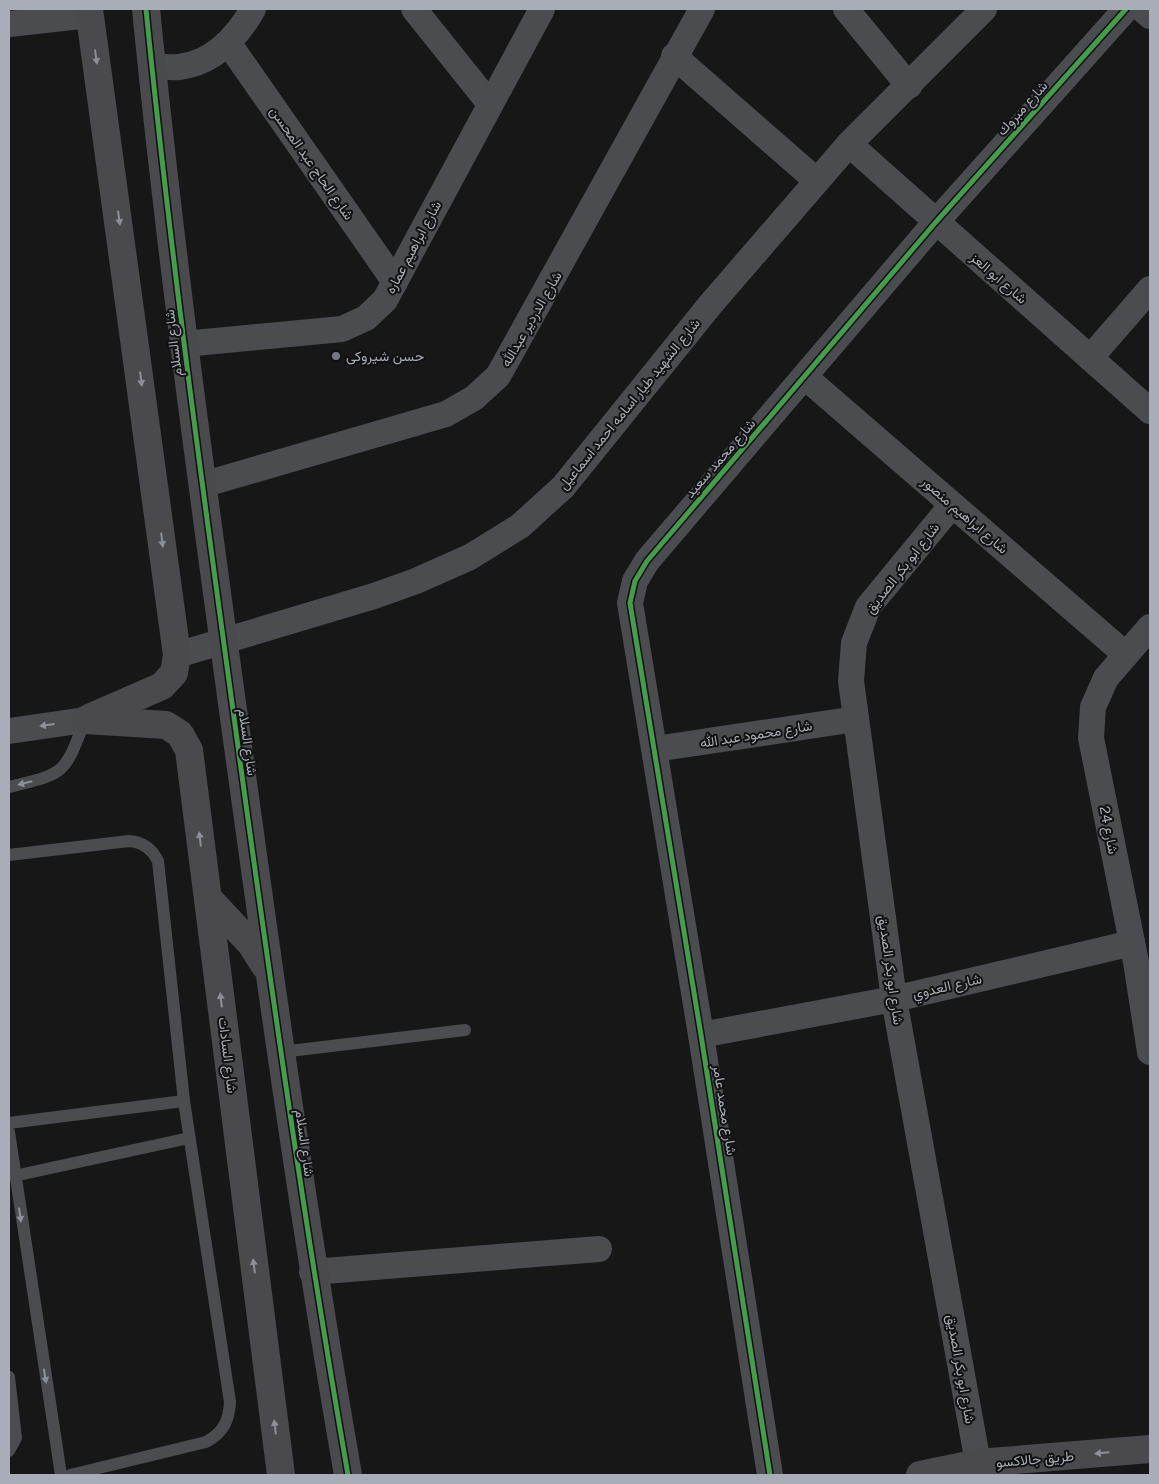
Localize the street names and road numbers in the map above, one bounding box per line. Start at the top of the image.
street label: شارع مبروك [993,78,1053,140]
street label: شارع الحاج عبد المحسن [264,103,357,224]
street label: شارع ابراهيم عماره [382,198,447,298]
street label: شارع ابو العز [965,249,1030,309]
street label: شارع الدردير عبدالله [497,268,567,371]
street label: شارع السلام [161,308,188,377]
street label: شارع الشهيد طيار اسامه احمد اسماعيل [555,315,705,495]
street label: شارع محمد سعيد [681,415,761,503]
street label: شارع ابراهيم منصور [916,473,1011,559]
street label: شارع ابو بكر الصديق [862,520,945,618]
street label: شارع السلام [232,708,261,777]
street label: شارع محمود عبد الله [699,717,814,754]
street label: شارع 24 [1094,805,1122,856]
street label: شارع ابو بكر الصديق [872,914,907,1026]
street label: شارع العدوي [911,970,984,1006]
street label: شارع السادات [212,1016,241,1094]
street label: شارع محمد عامر [707,1063,740,1157]
street label: شارع السلام [289,1109,318,1178]
street label: شارع ابو بكر الصديق [941,1313,978,1425]
street label: طريق جالاكسو [995,1448,1075,1471]

